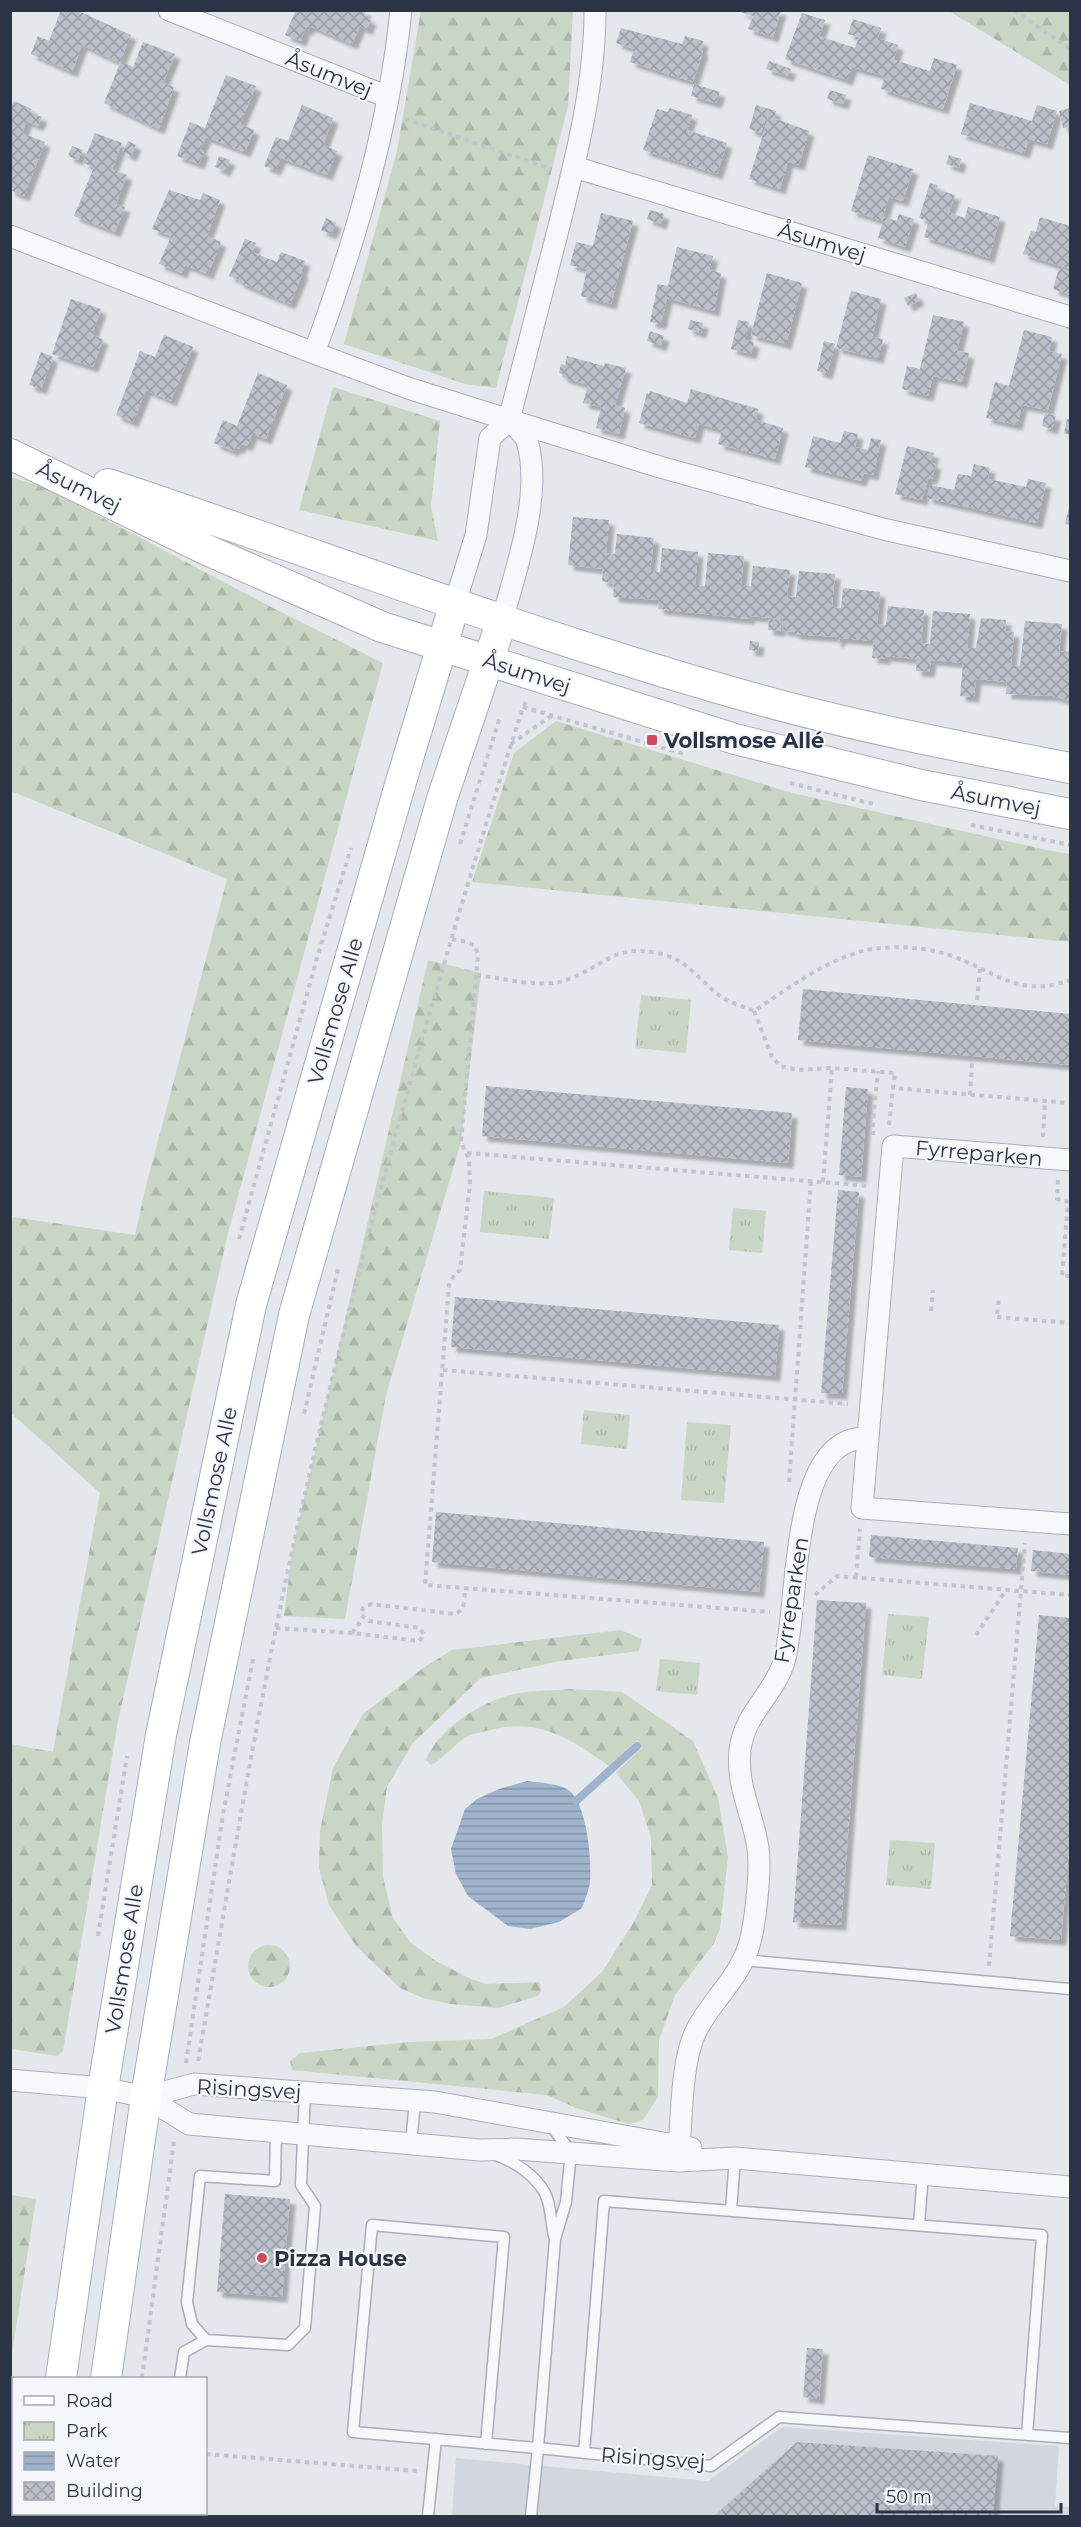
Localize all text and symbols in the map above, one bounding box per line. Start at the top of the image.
street label: Åsumvej [282,45,376,103]
street label: Åsumvej [775,217,869,267]
street label: Åsumvej [33,456,125,518]
street label: Åsumvej [480,647,574,699]
place label: Vollsmose Allé [663,728,824,753]
marker: Vollsmose Allé [645,733,659,747]
street label: Åsumvej [949,779,1043,821]
street label: Vollsmose Alle [302,935,368,1087]
street label: Fyrreparken [914,1135,1044,1171]
street label: Vollsmose Alle [186,1404,242,1558]
street label: Fyrreparken [769,1535,813,1665]
street label: Vollsmose Alle [100,1882,148,2036]
street label: Risingsvej [196,2074,302,2104]
place label: Pizza House [274,2246,407,2271]
marker: Pizza House [255,2251,269,2265]
legend [12,2377,207,2515]
text: Road [66,2390,113,2412]
text: Park [66,2420,107,2442]
street label: Risingsvej [600,2442,706,2474]
text: Water [66,2450,121,2472]
scale bar [877,2476,1062,2514]
text: Building [66,2480,143,2502]
text: 50 m [886,2486,932,2508]

